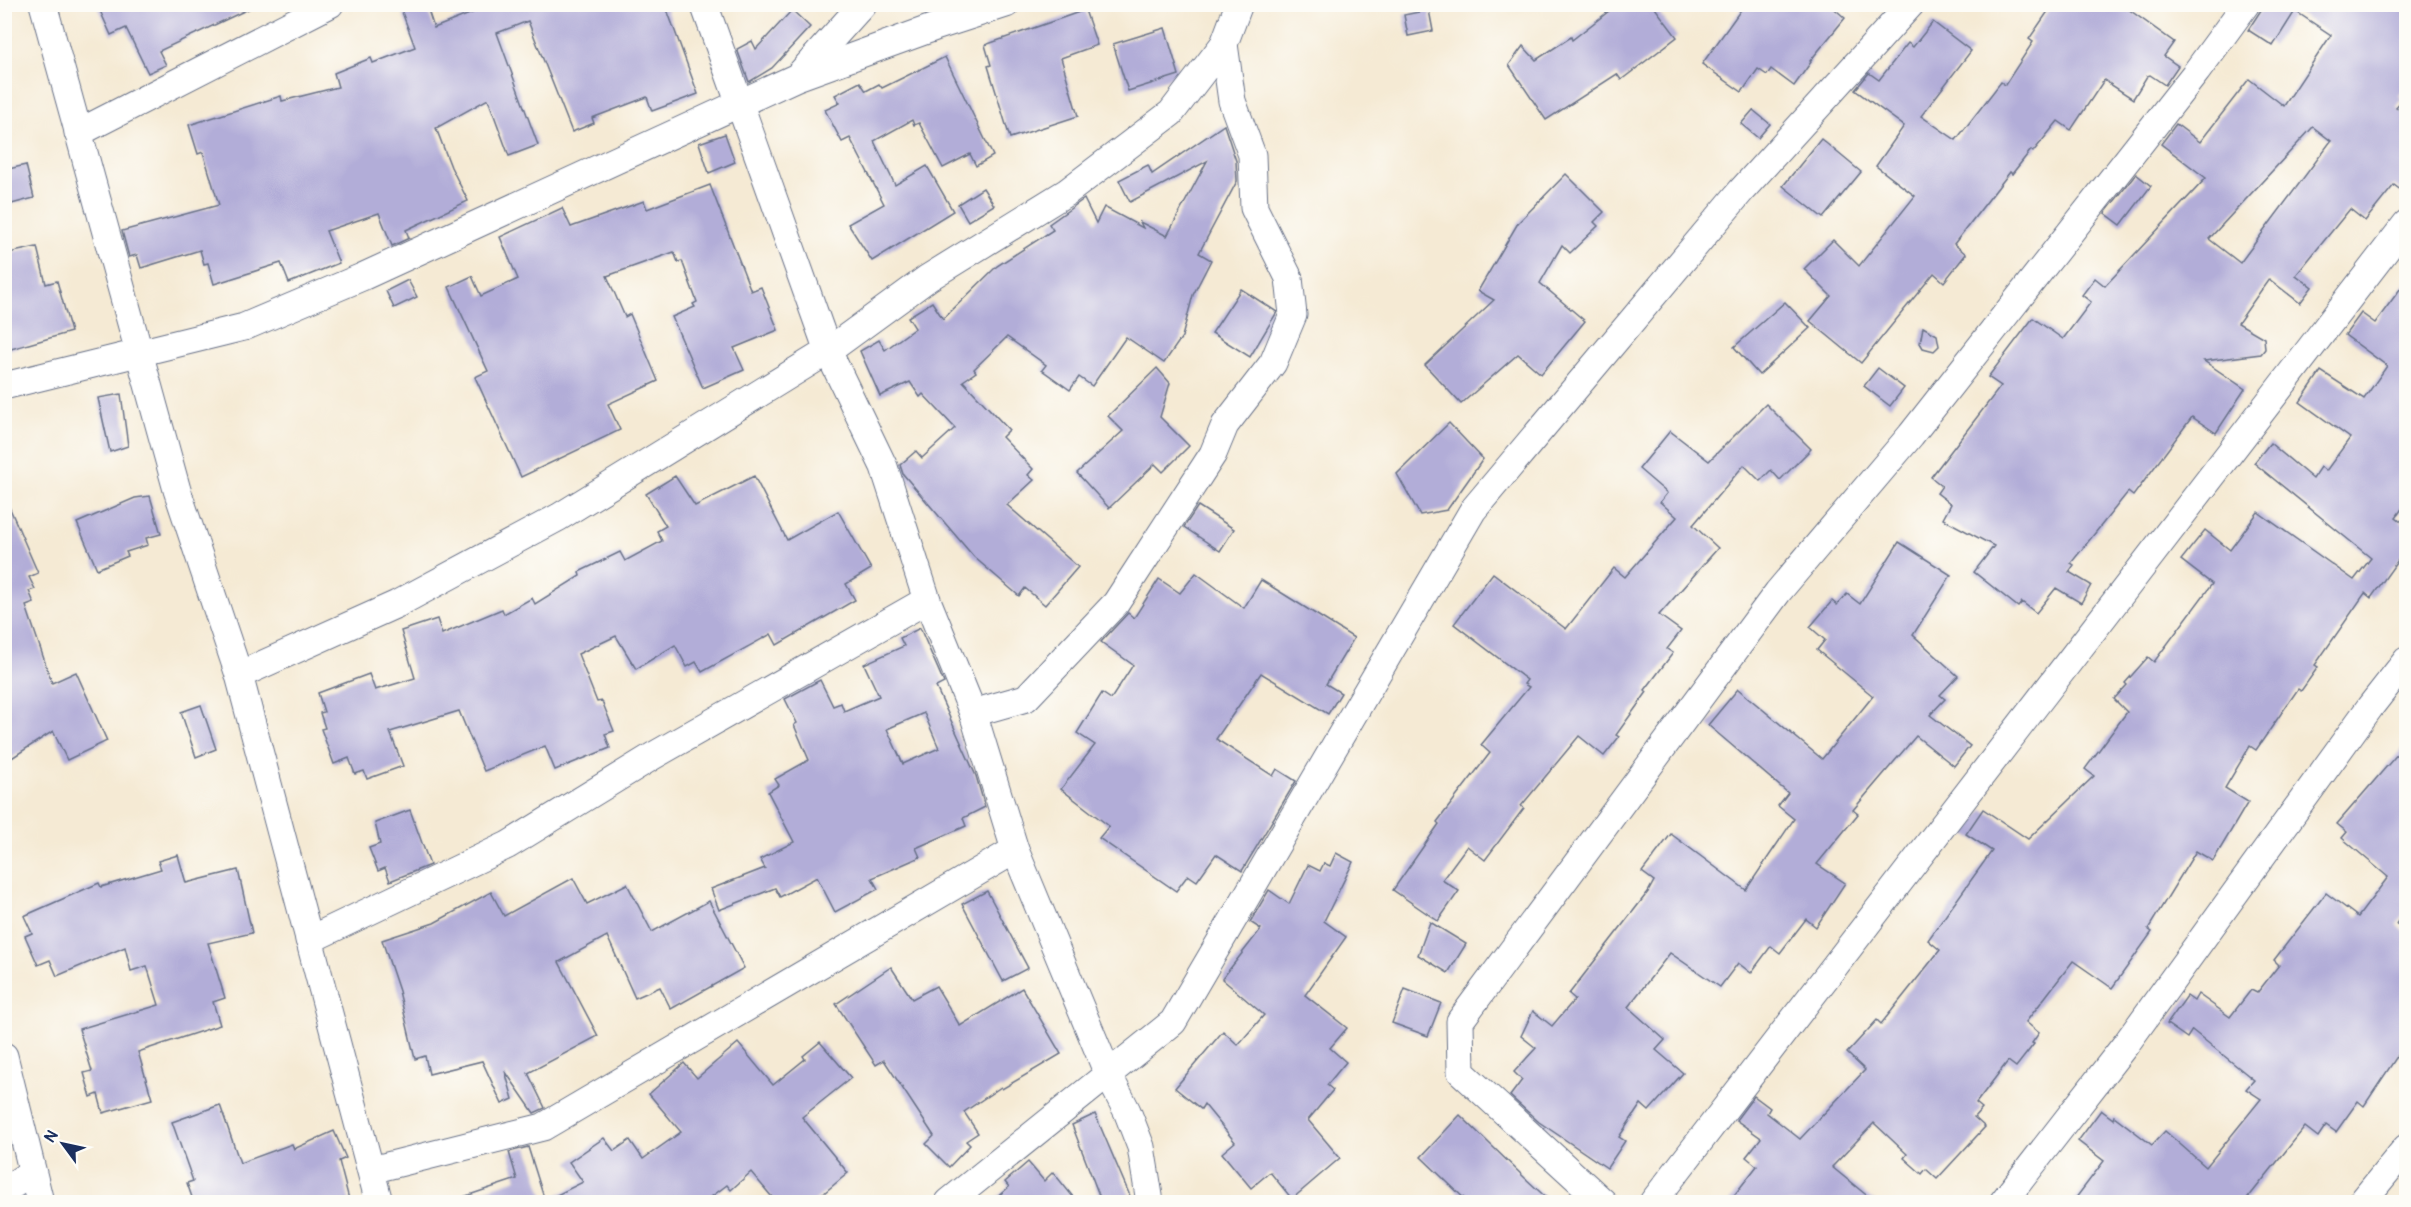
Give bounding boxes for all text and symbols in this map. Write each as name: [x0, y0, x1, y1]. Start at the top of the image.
north arrow: [33, 1114, 93, 1174]
text: N: [40, 1126, 63, 1146]

